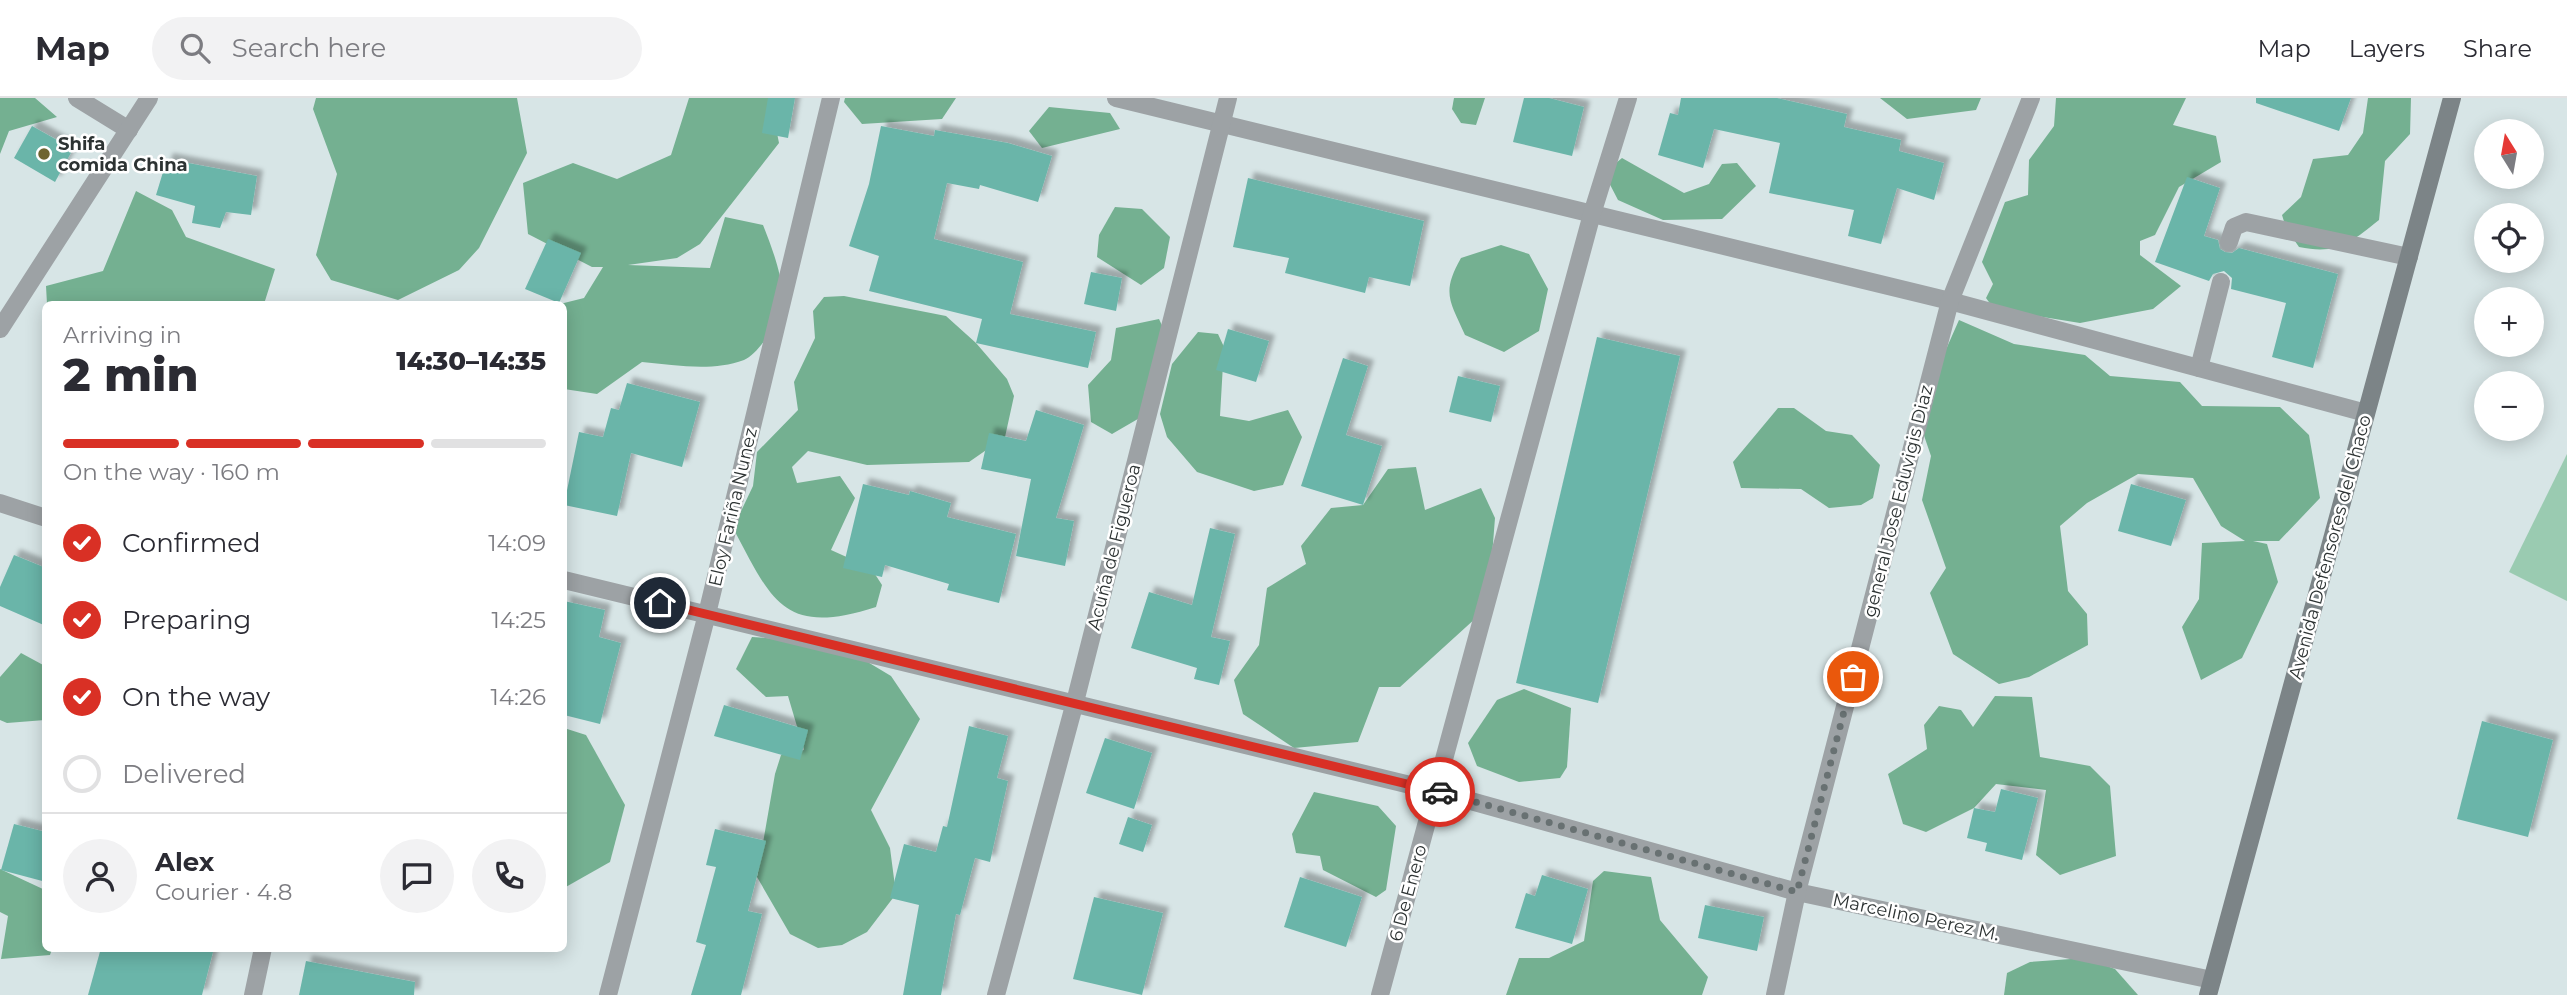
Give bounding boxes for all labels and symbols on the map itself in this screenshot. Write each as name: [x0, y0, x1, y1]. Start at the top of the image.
north arrow: [2474, 119, 2544, 189]
place label: Shifa comida China: [58, 133, 188, 176]
marker: Shifa comida China: [36, 146, 52, 162]
street label: general Jose Eduvigis Diaz: [1858, 383, 1938, 619]
street label: Avenida Defensores del Chaco: [2284, 412, 2376, 682]
street label: Eloy Fariña Nunez: [704, 425, 762, 589]
street label: Acuña de Figueroa: [1083, 462, 1145, 632]
pin: [630, 573, 690, 633]
pin: [1823, 647, 1883, 707]
courier: [1405, 757, 1475, 827]
street label: 6 De Enero: [1384, 842, 1432, 944]
street label: Marcelino Perez M.: [1831, 889, 2001, 945]

